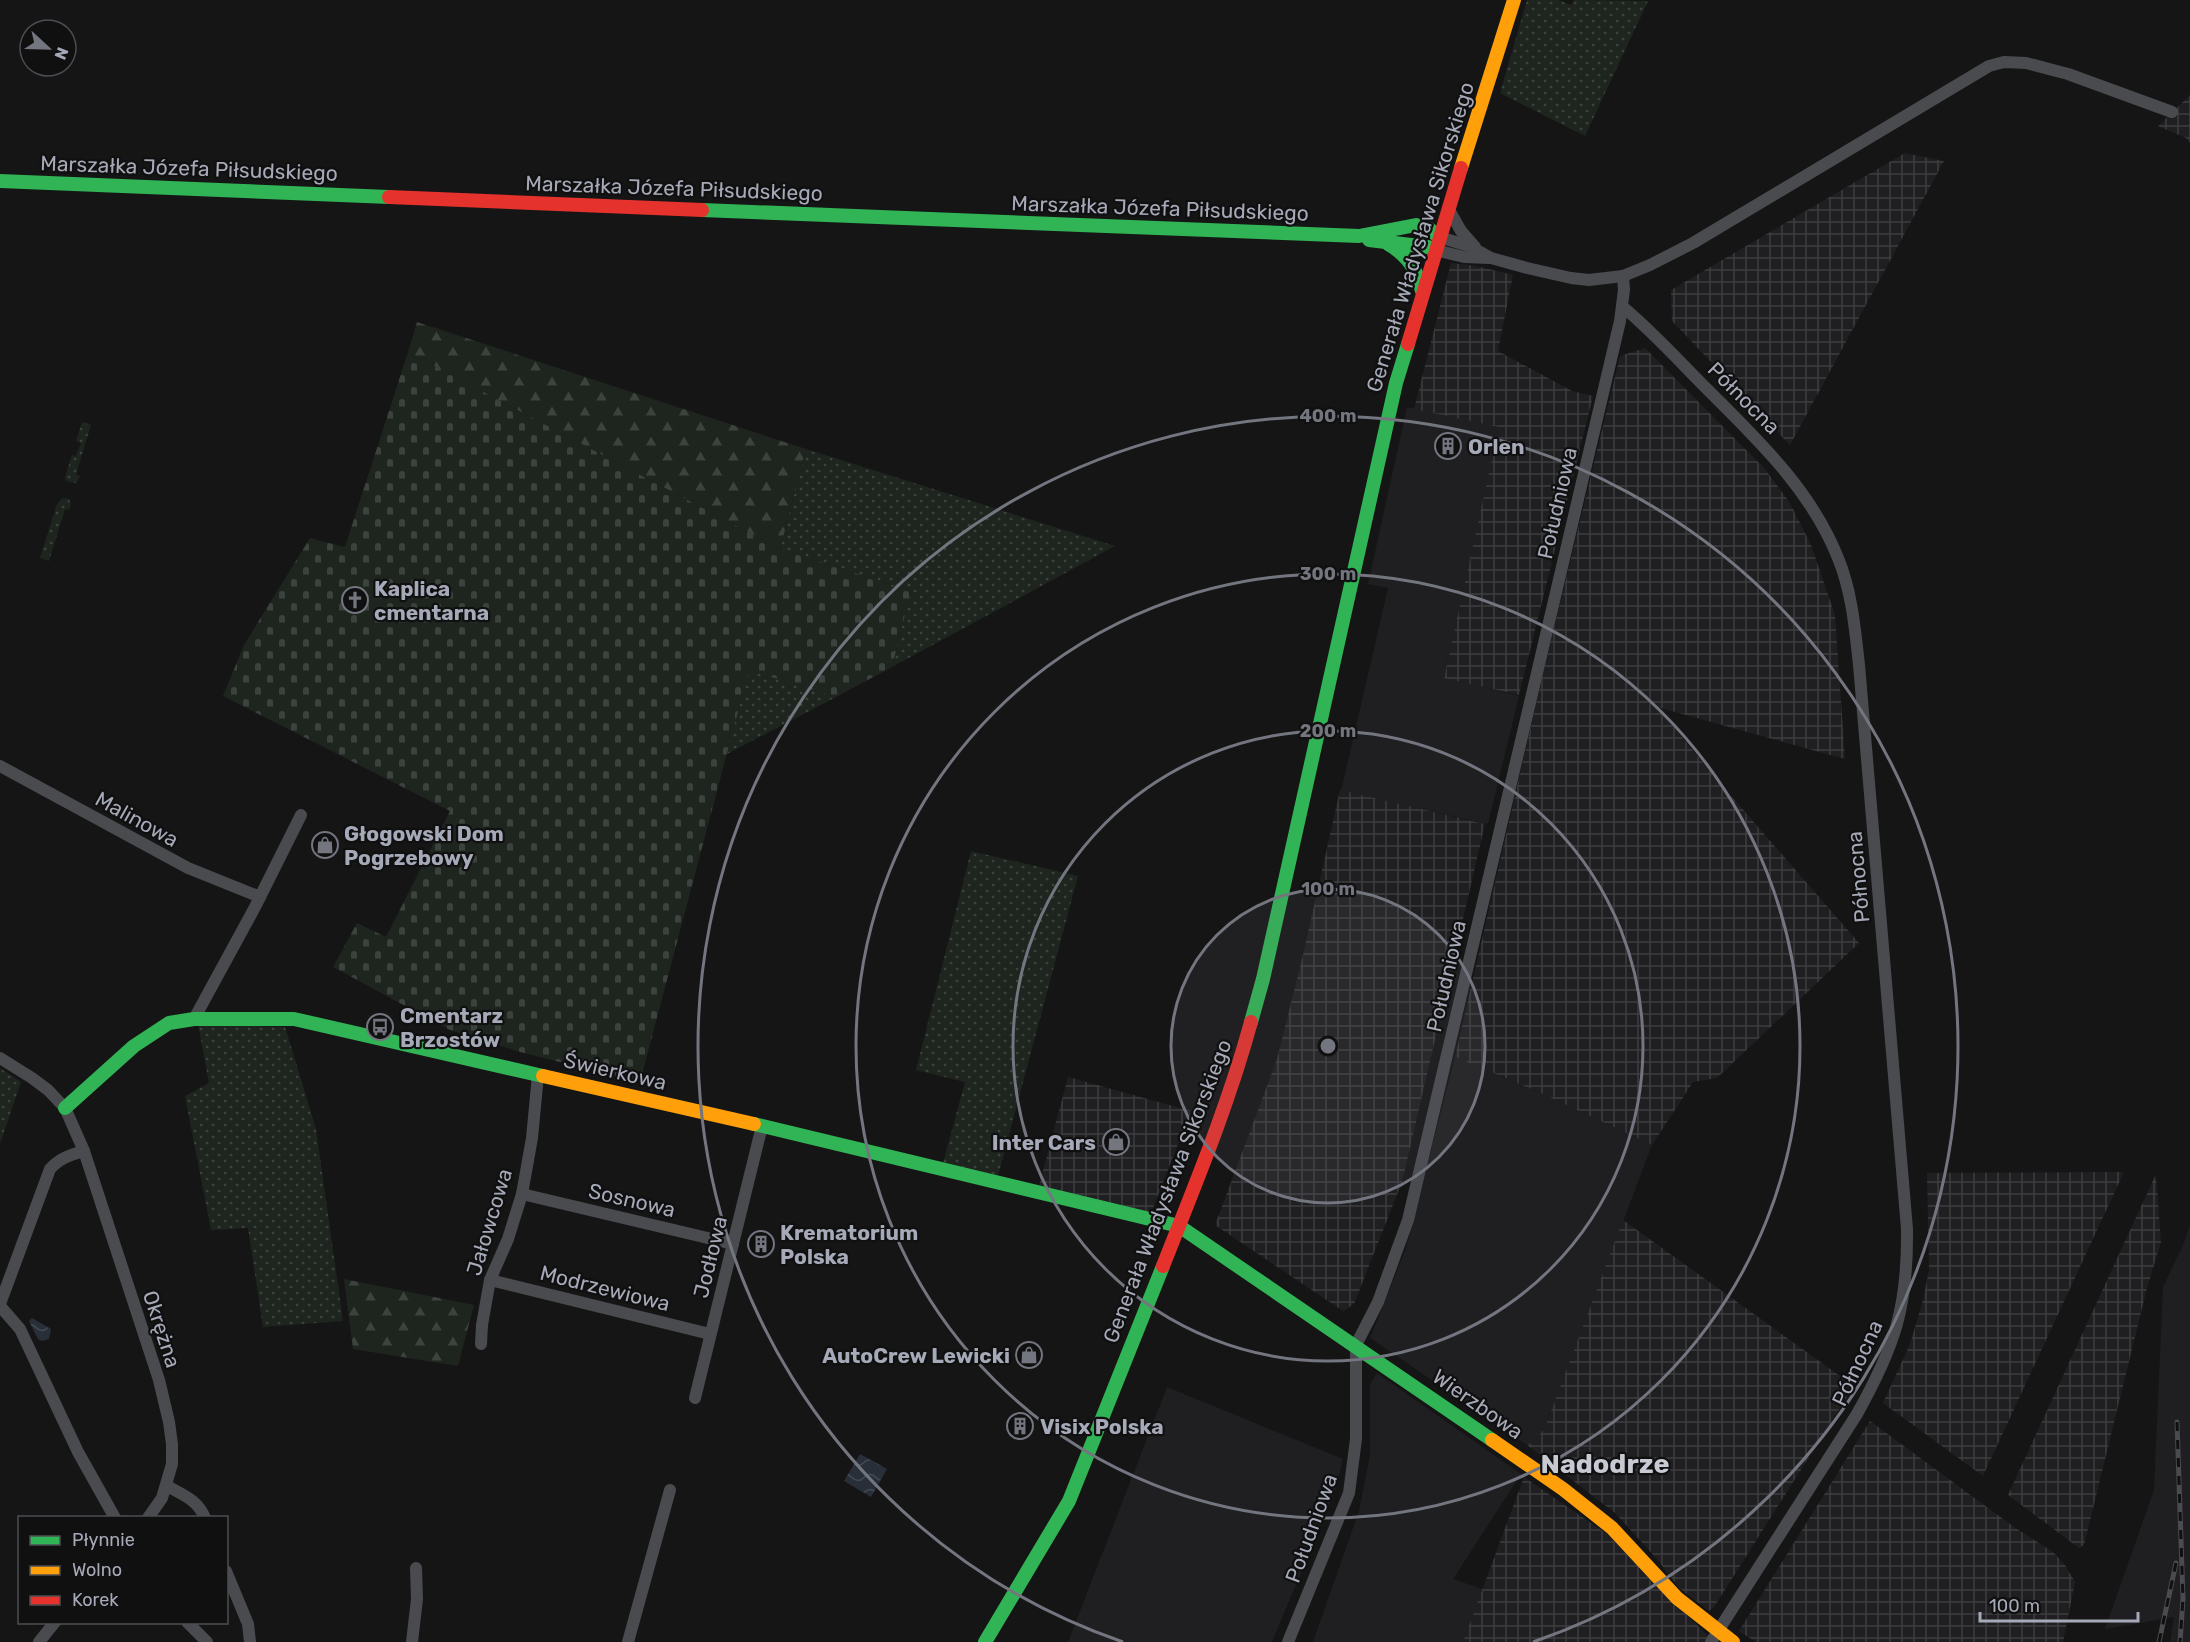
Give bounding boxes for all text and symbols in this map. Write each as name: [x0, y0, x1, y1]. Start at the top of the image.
north arrow: [18, 18, 78, 78]
text: N: [50, 45, 72, 62]
street label: Generała Władysława Sikorskiego: [1361, 79, 1479, 395]
street label: Marszałka Józefa Piłsudskiego: [40, 150, 338, 186]
street label: Marszałka Józefa Piłsudskiego: [525, 170, 823, 206]
street label: Marszałka Józefa Piłsudskiego: [1011, 190, 1309, 226]
street label: Północna: [1703, 357, 1785, 439]
text: 400 m: [1299, 405, 1357, 427]
building icon: Orlen: [1433, 431, 1463, 461]
place label: Orlen: [1468, 434, 1524, 459]
street label: Południowa: [1532, 445, 1582, 561]
text: 300 m: [1300, 563, 1356, 585]
place label: Kaplica cmentarna: [374, 576, 489, 625]
church icon: Kaplica cmentarna: [340, 585, 370, 615]
text: 200 m: [1300, 720, 1356, 742]
street label: Malinowa: [91, 786, 183, 852]
place label: Głogowski Dom Pogrzebowy: [344, 821, 504, 870]
shop icon: Głogowski Dom Pogrzebowy: [310, 830, 340, 860]
street label: Północna: [1842, 830, 1874, 924]
text: 100 m: [1301, 878, 1355, 900]
street label: Południowa: [1421, 918, 1471, 1034]
place label: Cmentarz Brzostów: [400, 1003, 503, 1052]
bus stop icon: Cmentarz Brzostów: [365, 1012, 395, 1042]
street label: Generała Władysława Sikorskiego: [1097, 1036, 1237, 1346]
centre of rings: [1318, 1036, 1338, 1056]
street label: Świerkowa: [561, 1047, 669, 1095]
shop icon: Inter Cars: [1101, 1127, 1131, 1157]
place label: Inter Cars: [992, 1130, 1096, 1155]
street label: Jałowcowa: [461, 1166, 517, 1278]
street label: Sosnowa: [586, 1178, 678, 1222]
street label: Jodłowa: [688, 1213, 732, 1301]
place label: Krematorium Polska: [780, 1220, 918, 1269]
building icon: Krematorium Polska: [746, 1229, 776, 1259]
street label: Modrzewiowa: [537, 1260, 673, 1316]
street label: Okrężna: [138, 1287, 186, 1371]
street label: Północna: [1826, 1316, 1888, 1410]
shop icon: AutoCrew Lewicki: [1014, 1340, 1044, 1370]
place label: AutoCrew Lewicki: [822, 1343, 1010, 1368]
street label: Wierzbowa: [1428, 1364, 1528, 1444]
building icon: Visix Polska: [1005, 1411, 1035, 1441]
place label: Visix Polska: [1040, 1414, 1164, 1439]
district label: Nadodrze: [1540, 1448, 1670, 1480]
street label: Południowa: [1280, 1470, 1342, 1586]
legend: [18, 1516, 228, 1624]
text: Płynnie: [72, 1529, 135, 1551]
text: Wolno: [72, 1559, 122, 1581]
scale bar: [1980, 1585, 2138, 1623]
text: Korek: [72, 1589, 119, 1611]
text: 100 m: [1989, 1595, 2040, 1617]

